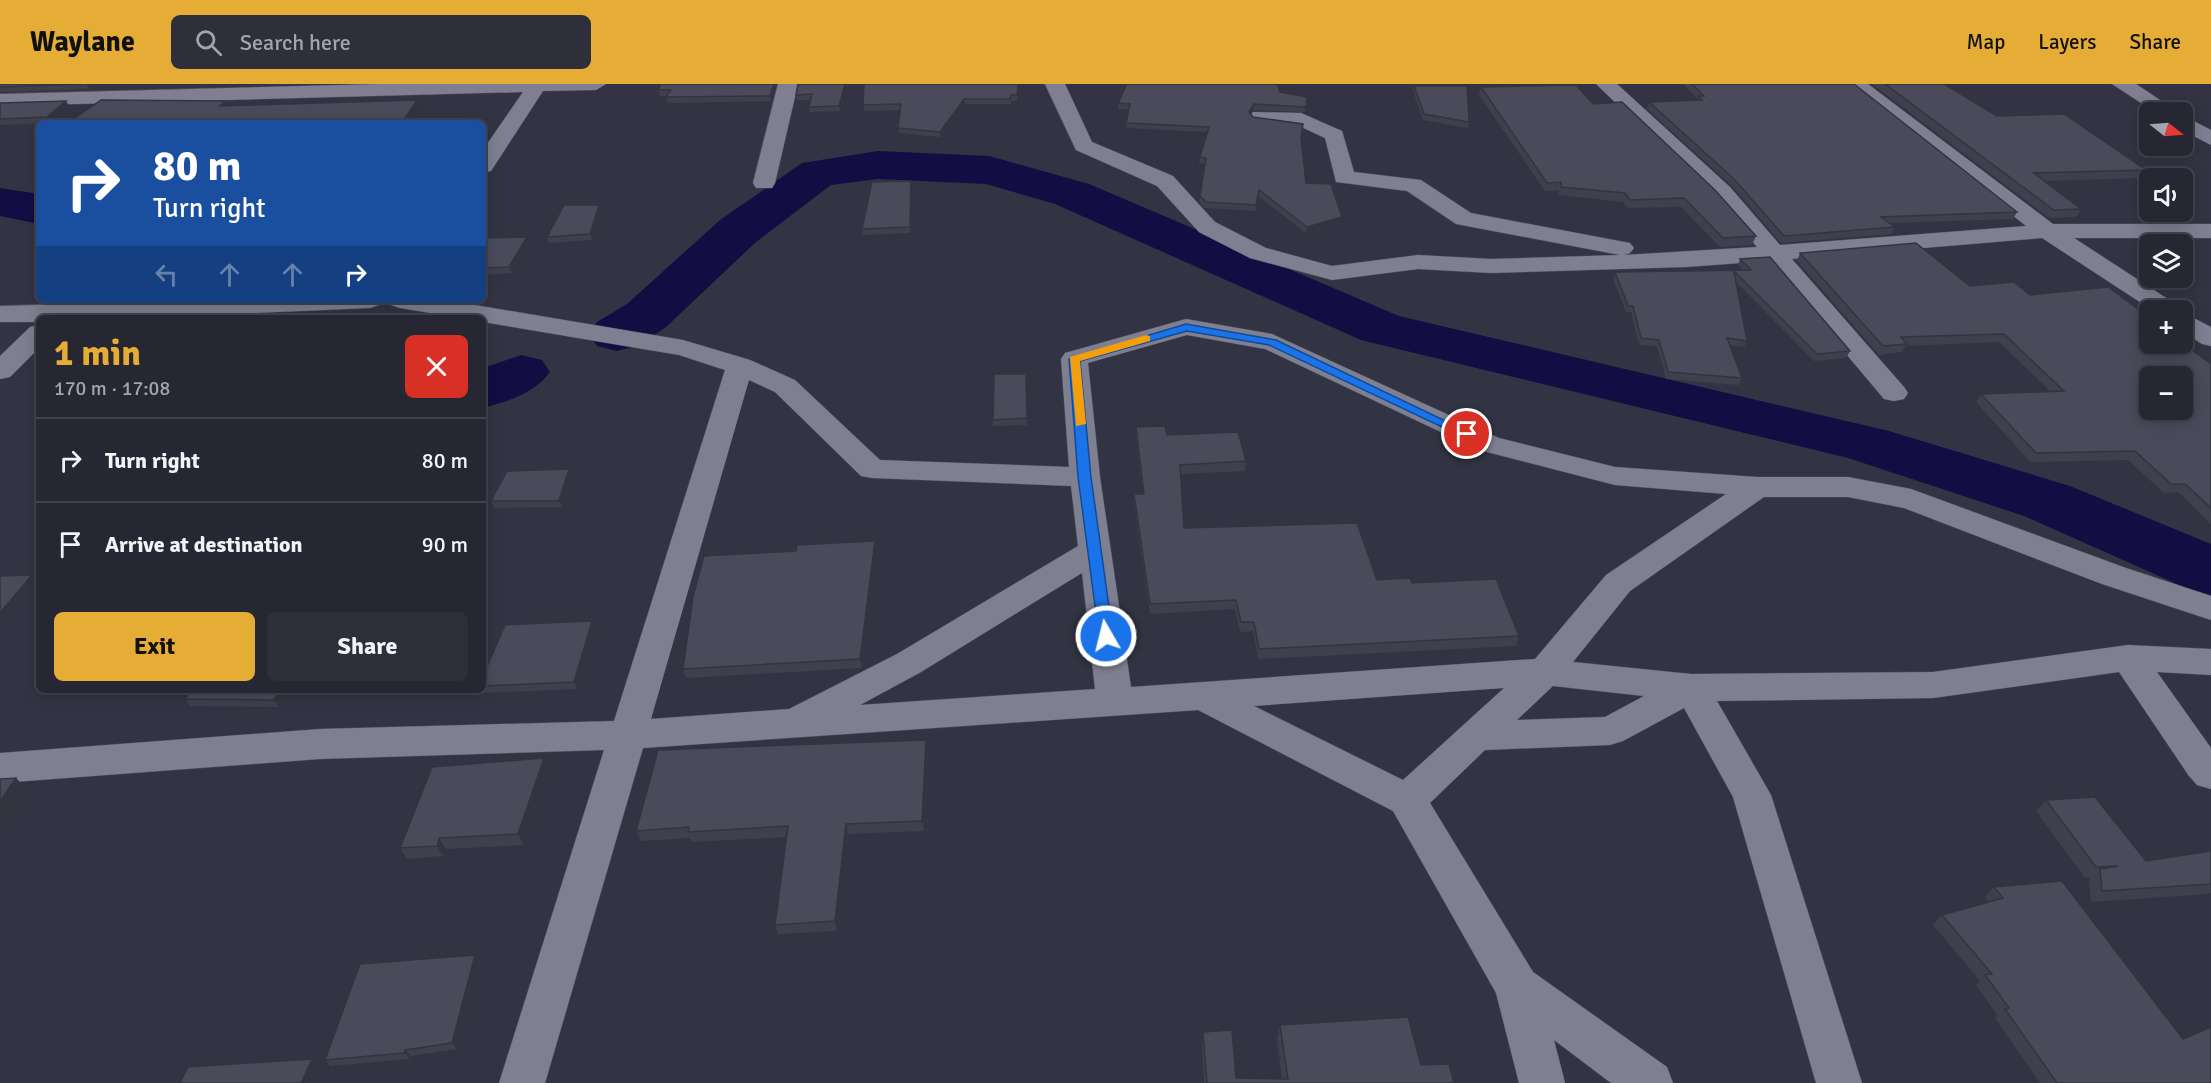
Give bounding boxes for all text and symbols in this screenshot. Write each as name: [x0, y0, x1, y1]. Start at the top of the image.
search box: [171, 15, 591, 69]
text: Waylane: [30, 25, 135, 59]
icon: search: [192, 26, 225, 59]
text: Search here: [240, 29, 351, 56]
text: Map: [1967, 29, 2005, 55]
text: Layers: [2038, 29, 2096, 55]
text: Share: [2129, 29, 2181, 55]
north arrow: [2139, 102, 2193, 156]
map controls: [2139, 102, 2193, 420]
text: 80 m: [153, 141, 242, 192]
icon: right: [54, 144, 132, 222]
button: sound: [2139, 168, 2193, 222]
text: Turn right: [153, 192, 266, 225]
button: layers: [2139, 234, 2193, 288]
icon: left: [150, 258, 183, 291]
icon: ahead: [213, 258, 246, 291]
icon: ahead: [276, 258, 309, 291]
icon: right: [339, 258, 372, 291]
button: +: [2139, 300, 2193, 354]
text: 1 min: [54, 331, 141, 376]
button: close: [405, 335, 468, 398]
button: −: [2139, 366, 2193, 420]
text: 170 m · 17:08: [54, 376, 170, 401]
pin: [1441, 408, 1492, 459]
icon: arrive: [1450, 417, 1483, 450]
icon: right: [54, 444, 87, 477]
text: Turn right: [105, 447, 200, 474]
text: 80 m: [422, 447, 468, 474]
icon: arrive: [54, 528, 87, 561]
text: Arrive at destination: [105, 531, 302, 558]
text: 90 m: [422, 531, 468, 558]
position arrow: [1074, 604, 1138, 668]
button: Exit: [54, 612, 255, 681]
button: Share: [267, 612, 468, 681]

